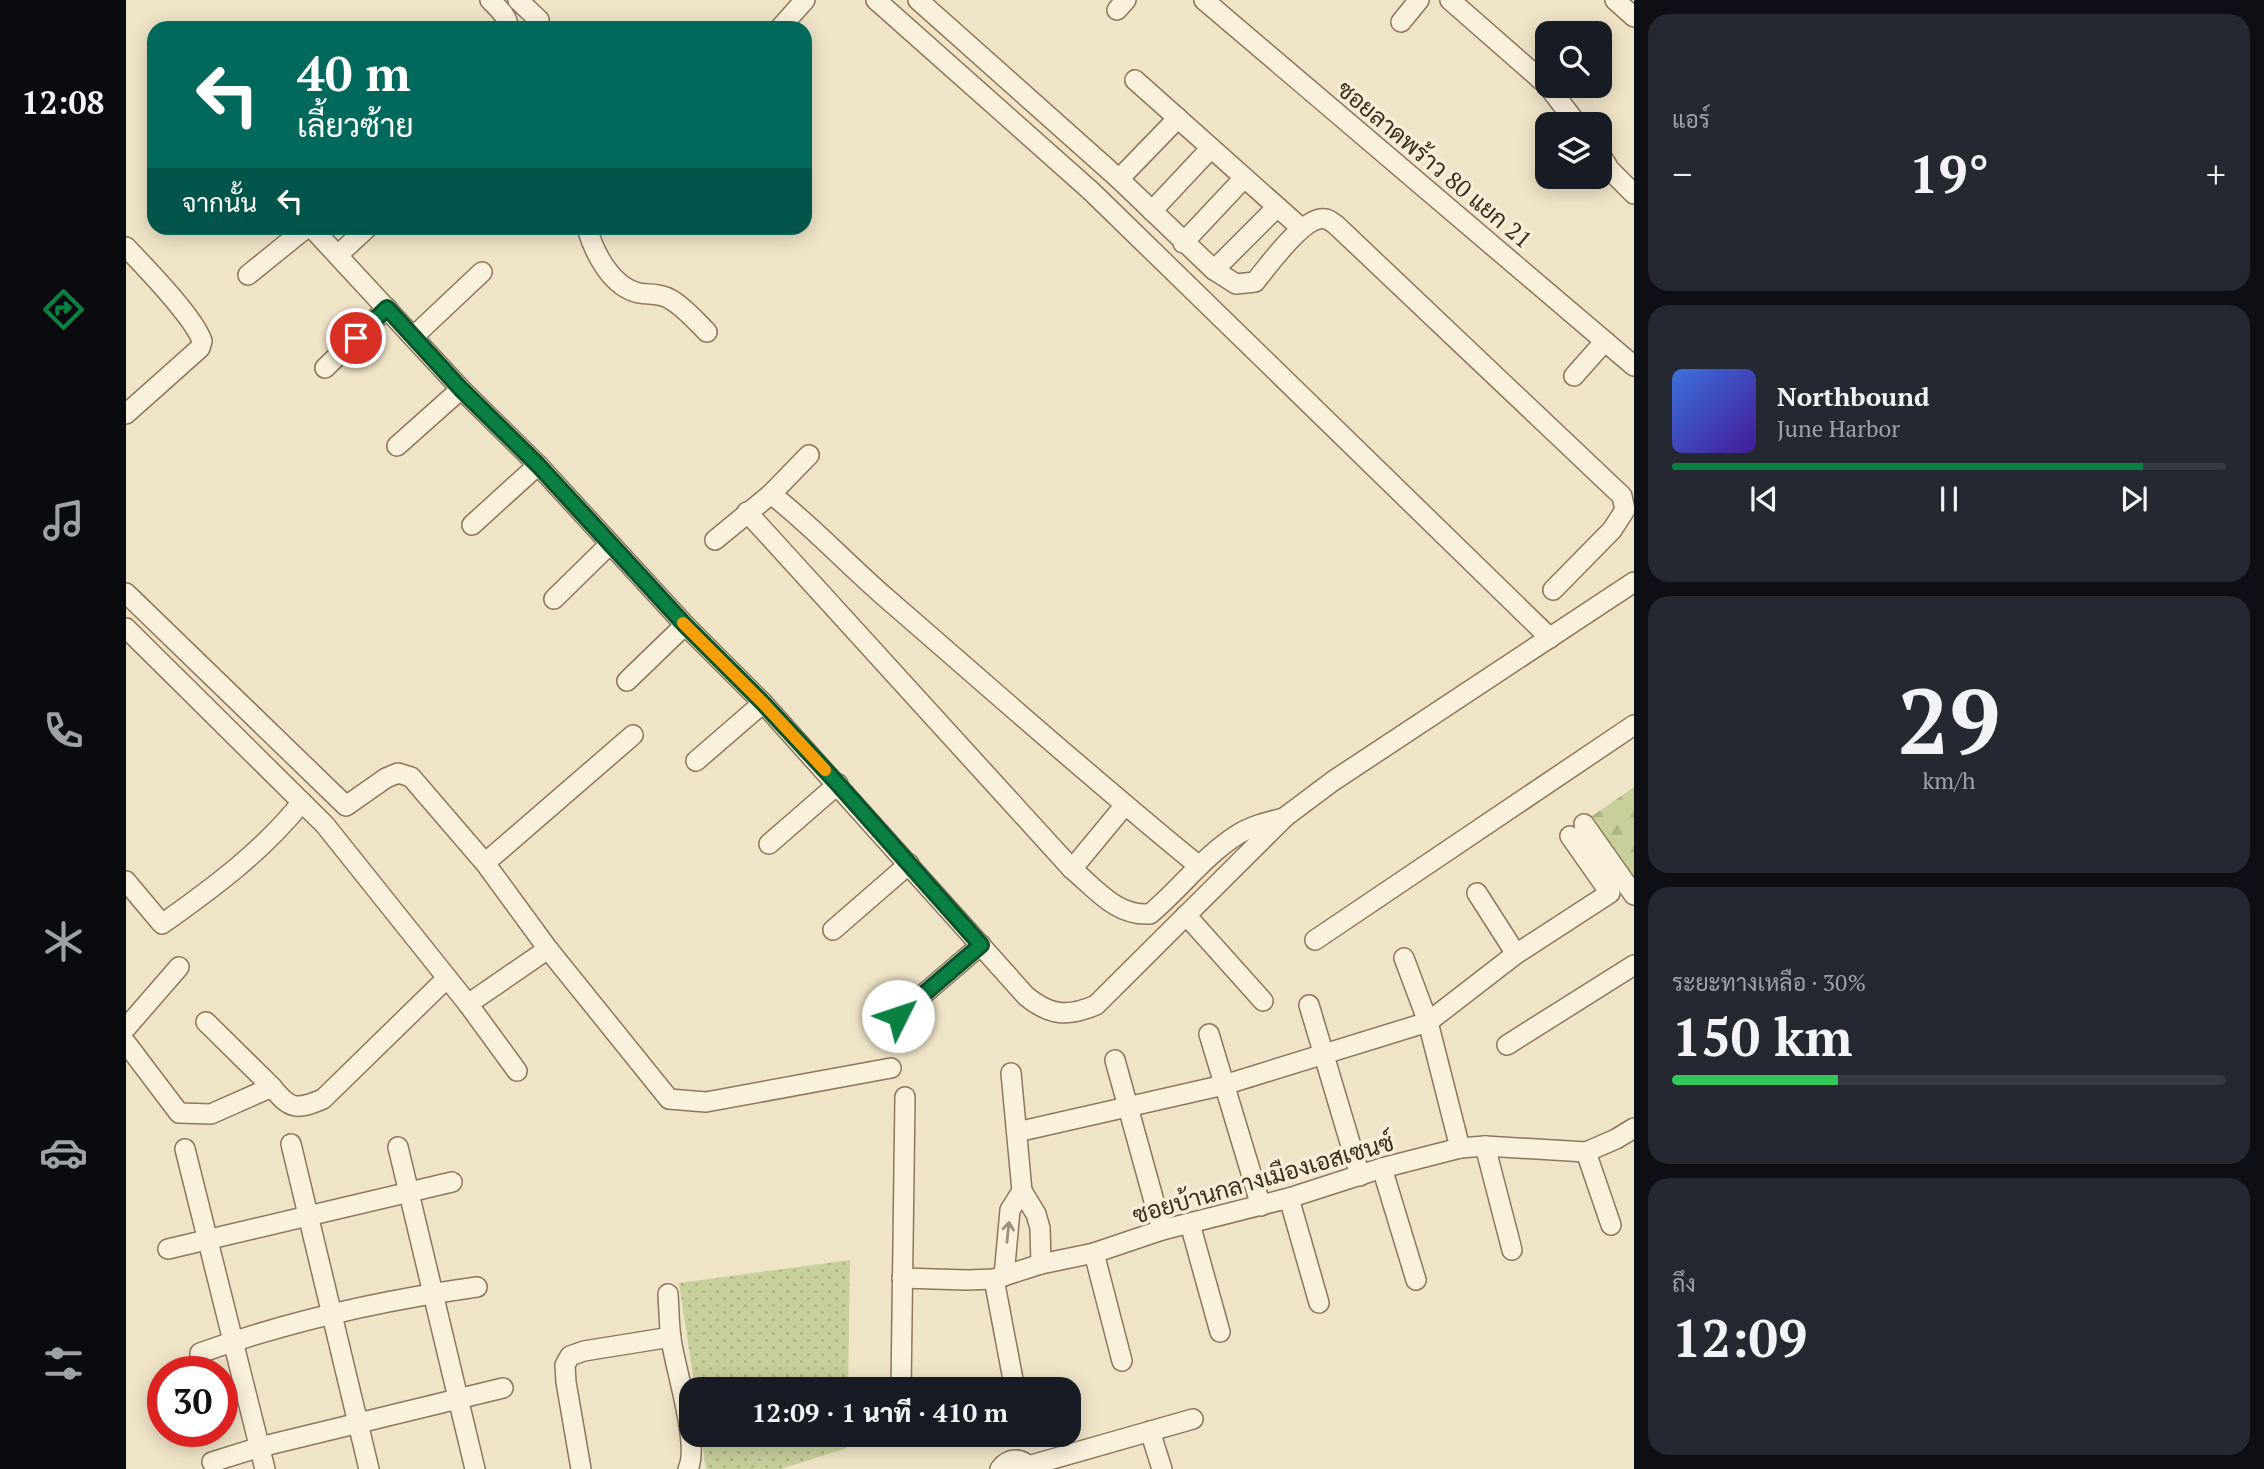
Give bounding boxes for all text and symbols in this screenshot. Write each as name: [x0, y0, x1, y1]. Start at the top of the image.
map controls: [1535, 21, 1612, 189]
button: search: [1535, 21, 1612, 98]
text: 40 m: [297, 40, 411, 105]
icon: left: [182, 49, 273, 140]
street label: ซอยลาดพร้าว 80 แยก 21: [1331, 73, 1539, 255]
text: 12:08: [21, 81, 105, 123]
text: เลี้ยวซ้าย: [297, 104, 414, 146]
text: แอร์: [1672, 104, 1710, 135]
button: layers: [1535, 112, 1612, 189]
text: 19°: [1909, 139, 1989, 208]
text: −: [1672, 149, 1692, 199]
text: +: [2206, 149, 2226, 199]
icon: left: [271, 182, 309, 220]
text: จากนั้น: [182, 185, 257, 219]
icon: directions: [39, 285, 88, 334]
pin: [326, 308, 386, 368]
icon: arrive: [337, 319, 375, 357]
text: Northbound: [1777, 379, 1930, 413]
text: June Harbor: [1777, 413, 1900, 444]
icon: previous: [1745, 480, 1783, 518]
icon: pause: [1930, 480, 1968, 518]
icon: next: [2115, 480, 2153, 518]
icon: music: [39, 496, 88, 545]
text: 29: [1898, 659, 2000, 780]
icon: phone: [39, 706, 88, 755]
text: km/h: [1922, 765, 1976, 796]
icon: climate: [39, 917, 88, 966]
text: ระยะทางเหลือ · 30%: [1672, 967, 1866, 998]
position arrow: [861, 979, 935, 1053]
text: 150 km: [1672, 1002, 1853, 1071]
street label: ซอยบ้านกลางเมืองเอสเซนซ์: [1129, 1125, 1397, 1231]
icon: car: [39, 1128, 88, 1177]
one-way arrow: [1001, 1221, 1014, 1244]
text: ถึง: [1672, 1268, 1696, 1299]
text: 12:09: [1672, 1303, 1807, 1372]
icon: filters: [39, 1339, 88, 1388]
speed limit sign: 30: [147, 1356, 238, 1447]
text: 12:09 · 1 นาที · 410 m: [752, 1395, 1008, 1429]

